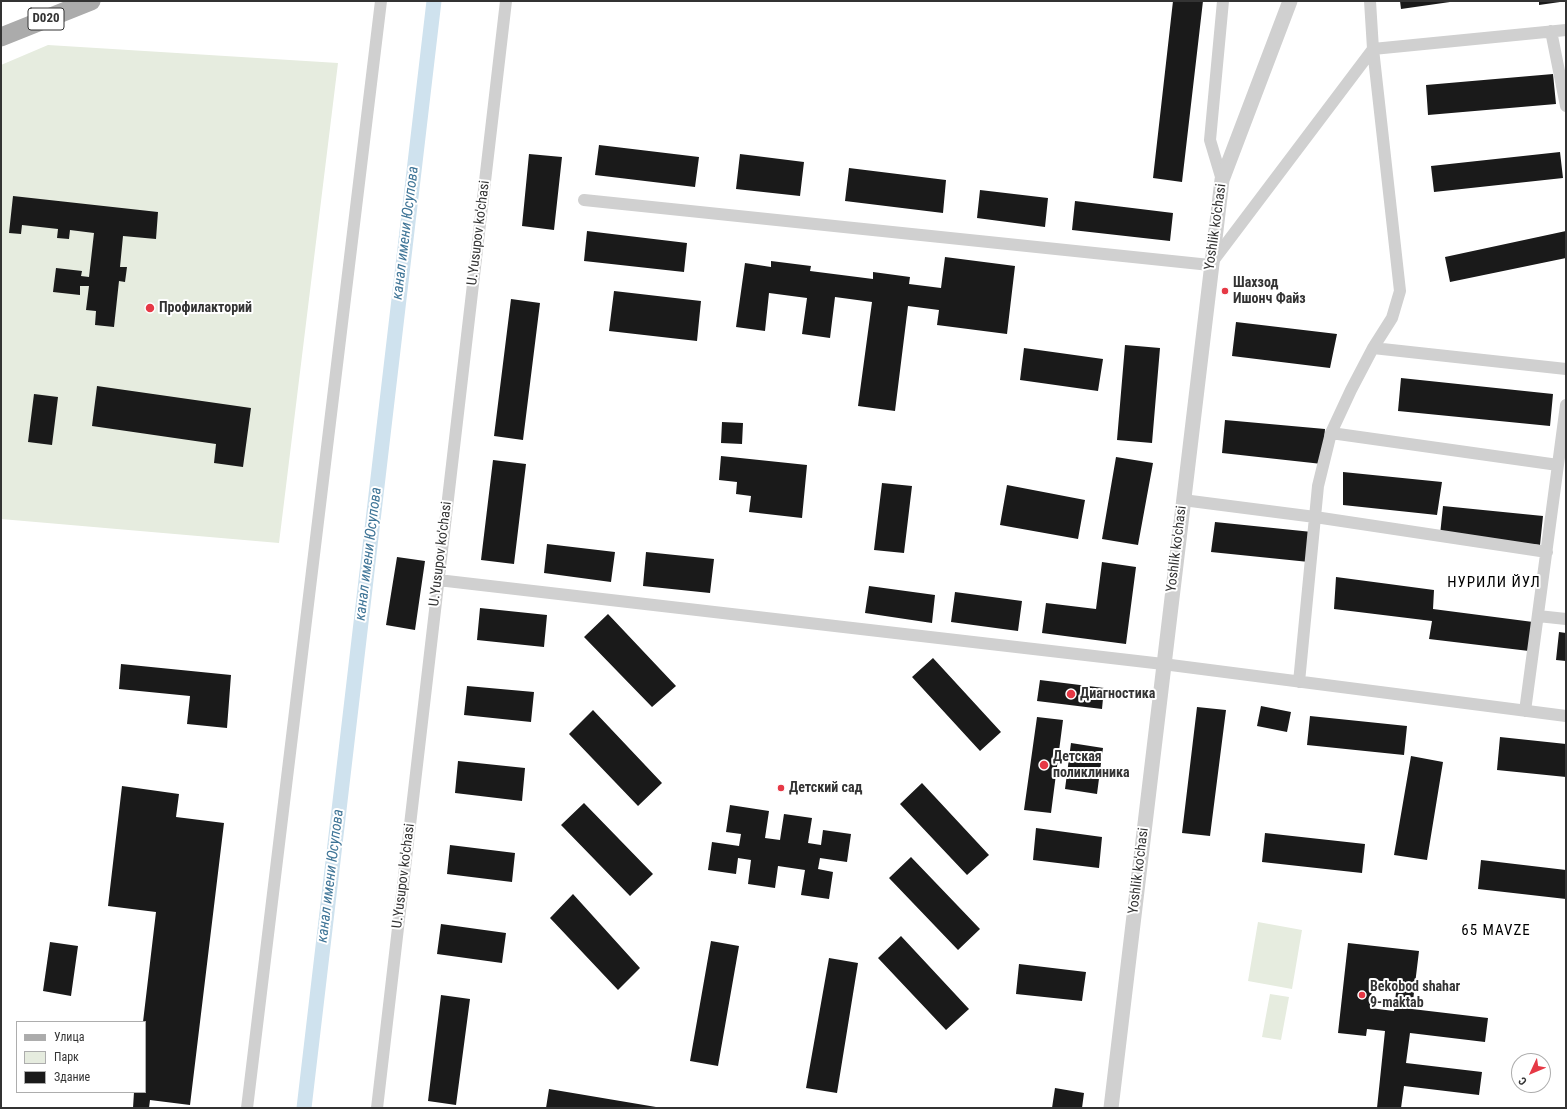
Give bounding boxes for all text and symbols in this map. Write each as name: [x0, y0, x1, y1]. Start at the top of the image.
road number: D020: [28, 8, 64, 30]
water label: канал имени Юсупова: [389, 165, 423, 301]
street label: U.Yusupov ko'chasi: [464, 180, 494, 286]
street label: Yoshlik ko'chasi: [1202, 183, 1230, 271]
place label: Шахзод Ишонч Файз: [1233, 275, 1306, 308]
marker: Шахзод Ишонч Файз: [1220, 286, 1230, 296]
place label: Профилакторий: [159, 300, 252, 316]
marker: Профилакторий: [144, 302, 156, 314]
water label: канал имени Юсупова: [352, 486, 386, 622]
street label: U.Yusupov ko'chasi: [426, 501, 456, 607]
street label: Yoshlik ko'chasi: [1163, 505, 1191, 593]
district label: НУРИЛИ ЙУЛ: [1447, 574, 1541, 592]
place label: Диагностика: [1080, 686, 1155, 702]
marker: Диагностика: [1065, 688, 1077, 700]
place label: Детская поликлиника: [1053, 749, 1130, 782]
marker: Детская поликлиника: [1038, 759, 1050, 771]
place label: Детский сад: [789, 780, 862, 796]
marker: Детский сад: [776, 783, 786, 793]
water label: канал имени Юсупова: [314, 808, 348, 944]
street label: U.Yusupov ko'chasi: [389, 823, 419, 929]
street label: Yoshlik ko'chasi: [1125, 827, 1153, 915]
district label: 65 MAVZE: [1461, 922, 1531, 940]
place label: Bekobod shahar 9-maktab: [1370, 979, 1460, 1012]
marker: Bekobod shahar 9-maktab: [1357, 990, 1367, 1000]
legend: [16, 1021, 146, 1093]
text: Улица: [54, 1030, 84, 1044]
text: Парк: [54, 1050, 79, 1064]
north arrow: [1511, 1053, 1551, 1093]
text: Здание: [54, 1070, 90, 1084]
text: С: [1516, 1074, 1530, 1088]

